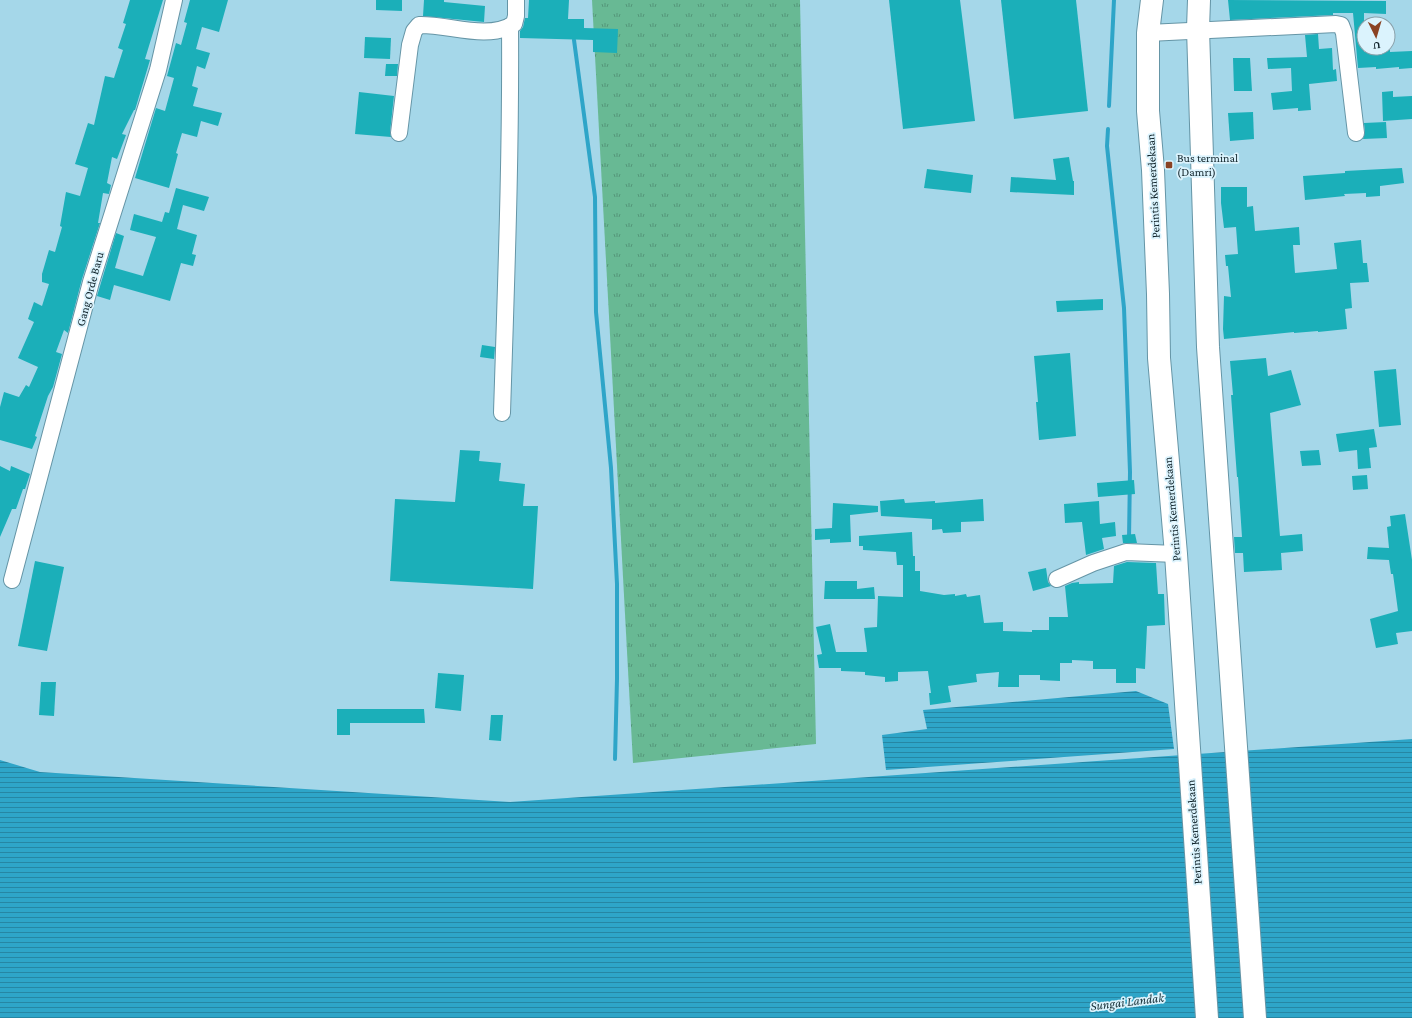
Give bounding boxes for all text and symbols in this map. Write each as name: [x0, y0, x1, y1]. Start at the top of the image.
north arrow: [1356, 16, 1396, 56]
text: U: [1372, 40, 1381, 52]
street label: Perintis Kemerdekaan: [1143, 133, 1163, 239]
place label: Bus terminal (Damri): [1177, 151, 1238, 179]
marker: Bus terminal (Damri): [1164, 160, 1174, 170]
street label: Gang Orde Baru: [73, 250, 107, 328]
street label: Perintis Kemerdekaan: [1160, 456, 1184, 562]
street label: Perintis Kemerdekaan: [1183, 779, 1205, 885]
water label: Sungai Landak: [1089, 989, 1166, 1013]

